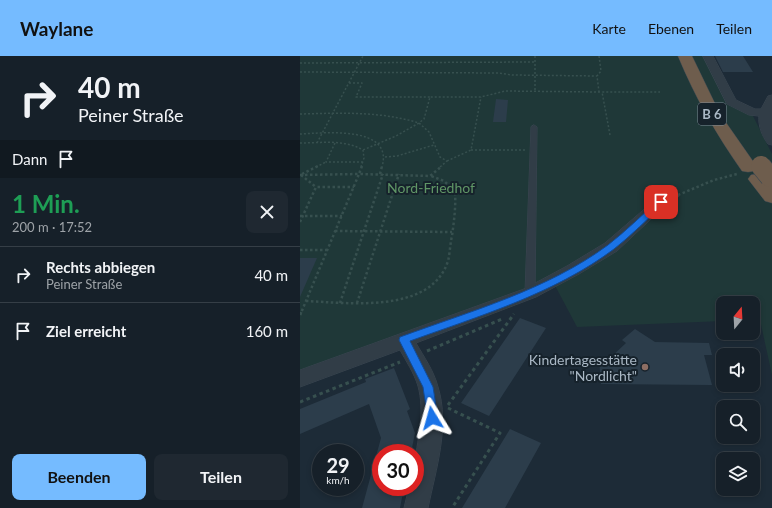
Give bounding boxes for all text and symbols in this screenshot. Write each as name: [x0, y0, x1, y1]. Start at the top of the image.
text: Waylane: [20, 17, 93, 40]
text: Karte: [592, 20, 626, 37]
text: Ebenen: [648, 20, 694, 37]
text: Teilen: [716, 20, 752, 37]
text: 40 m: [78, 70, 141, 104]
icon: right: [12, 72, 64, 124]
road number: B 6: [698, 103, 726, 125]
text: Peiner Straße: [78, 104, 184, 126]
icon: arrive: [55, 148, 77, 170]
text: Dann: [12, 150, 47, 168]
park label: Nord-Friedhof: [387, 179, 475, 196]
pin: [644, 185, 678, 219]
text: 1 Min.: [12, 189, 80, 218]
button: close: [246, 191, 288, 233]
icon: arrive: [650, 191, 672, 213]
text: 200 m · 17:52: [12, 219, 92, 235]
text: Rechts abbiegen: [46, 258, 155, 276]
icon: right: [12, 264, 34, 286]
text: 40 m: [254, 266, 288, 284]
text: Peiner Straße: [46, 276, 122, 292]
north arrow: [716, 296, 760, 340]
map controls: [716, 296, 760, 496]
icon: arrive: [12, 320, 34, 342]
text: Ziel erreicht: [46, 322, 126, 340]
text: 160 m: [246, 322, 288, 340]
button: sound: [716, 348, 760, 392]
place label: Kindertagesstätte "Nordlicht": [529, 351, 637, 384]
marker: Kindertagesstätte "Nordlicht": [640, 362, 650, 372]
position arrow: [411, 397, 453, 439]
button: search: [716, 400, 760, 444]
speed limit sign: 30: [372, 444, 424, 496]
button: layers: [716, 452, 760, 496]
text: 29: [326, 453, 350, 477]
button: Beenden: [12, 454, 146, 500]
button: Teilen: [154, 454, 288, 500]
text: km/h: [326, 474, 350, 486]

